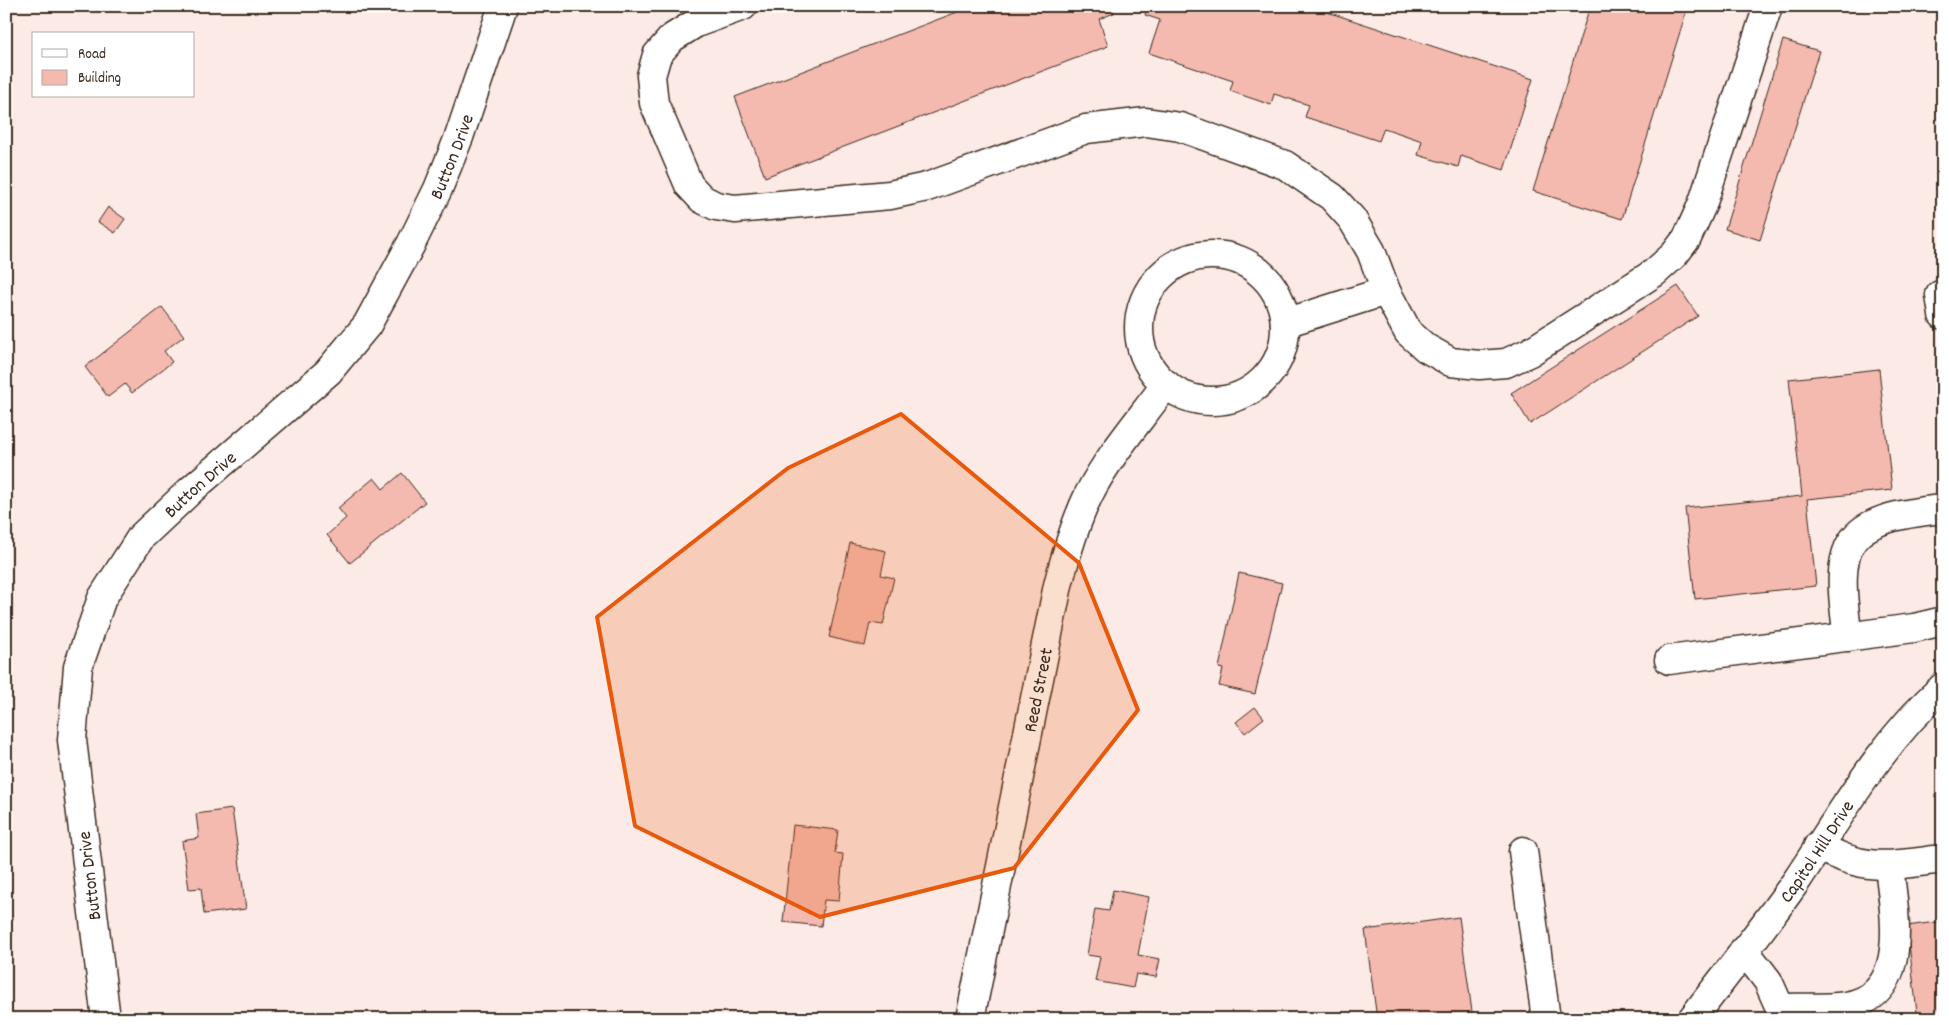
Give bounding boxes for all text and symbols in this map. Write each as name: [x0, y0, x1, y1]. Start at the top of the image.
legend: [32, 32, 195, 98]
text: Road: [78, 44, 106, 66]
text: Building: [78, 68, 121, 90]
street label: Button Drive: [425, 111, 483, 205]
street label: Button Drive: [159, 446, 244, 526]
street label: Reed Street: [1018, 646, 1062, 735]
street label: Capitol Hill Drive: [1775, 796, 1863, 910]
street label: Button Drive: [73, 830, 110, 922]

